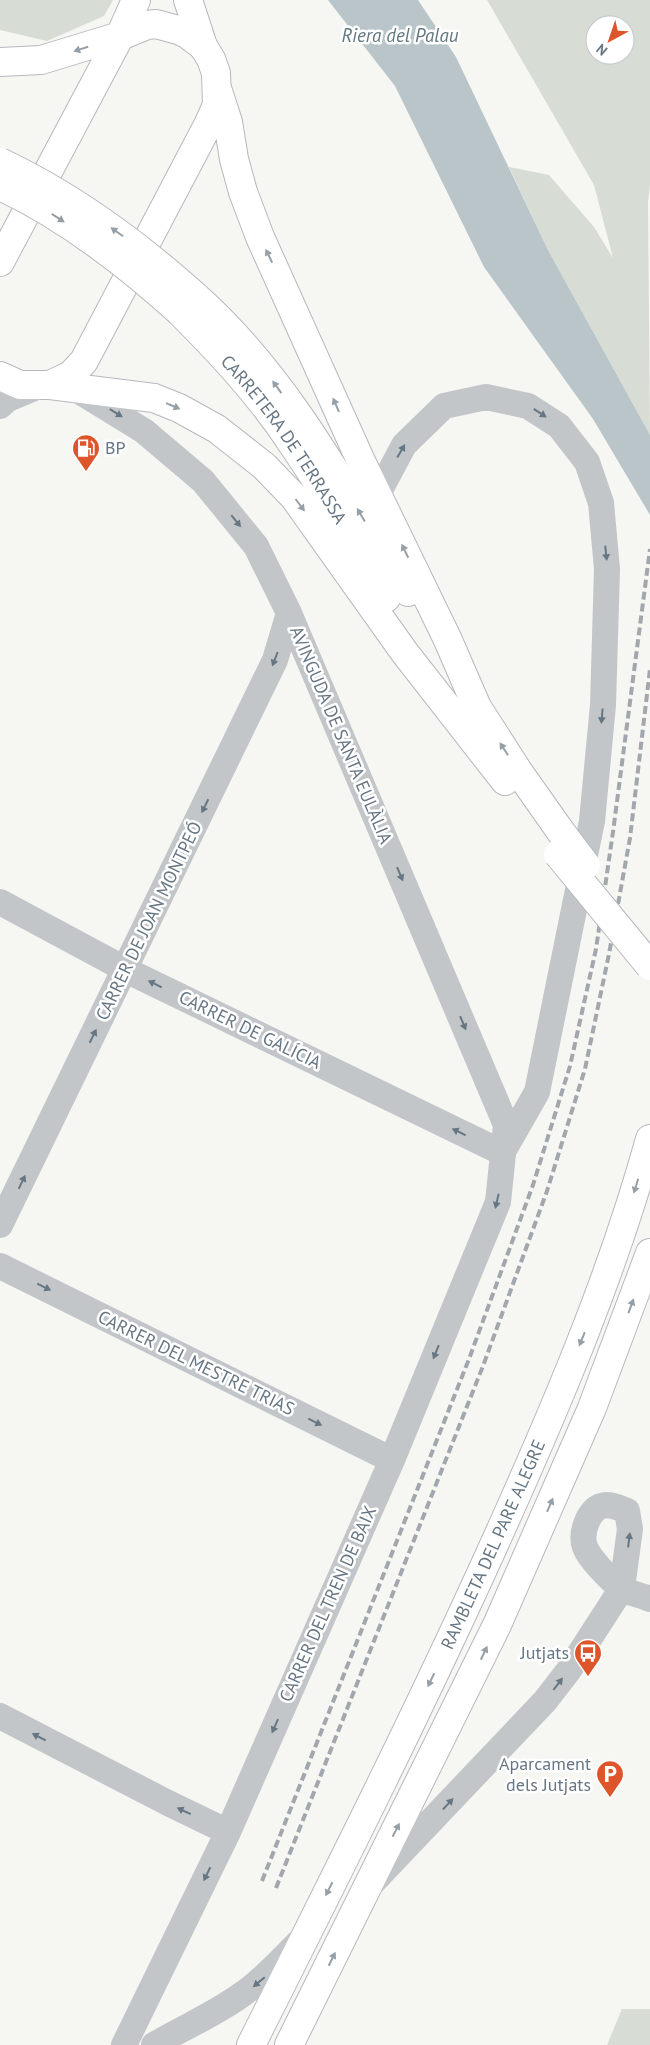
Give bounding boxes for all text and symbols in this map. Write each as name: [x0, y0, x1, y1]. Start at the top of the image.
north arrow: [585, 15, 635, 65]
water label: Riera del Palau: [342, 23, 459, 47]
text: N: [592, 40, 611, 60]
one-way arrow: [73, 45, 88, 53]
one-way arrow: [51, 213, 65, 223]
one-way arrow: [110, 227, 124, 237]
one-way arrow: [264, 249, 273, 264]
street label: CARRETERA DE TERRASSA: [216, 350, 352, 528]
one-way arrow: [272, 380, 282, 394]
one-way arrow: [331, 397, 340, 412]
one-way arrow: [166, 402, 181, 410]
one-way arrow: [533, 408, 546, 418]
one-way arrow: [109, 409, 122, 418]
fuel station icon: BP: [71, 433, 101, 472]
place label: BP: [105, 436, 126, 459]
one-way arrow: [397, 444, 405, 459]
one-way arrow: [295, 498, 305, 512]
one-way arrow: [357, 509, 366, 522]
one-way arrow: [230, 514, 241, 527]
one-way arrow: [401, 544, 409, 558]
one-way arrow: [602, 546, 610, 562]
street label: AVINGUDA DE SANTA EULÀLIA: [285, 623, 398, 848]
one-way arrow: [271, 652, 279, 667]
one-way arrow: [598, 708, 606, 724]
one-way arrow: [499, 742, 508, 755]
one-way arrow: [201, 799, 209, 813]
street label: CARRER DE JOAN MONTPEÓ: [90, 818, 207, 1024]
one-way arrow: [396, 867, 404, 881]
one-way arrow: [148, 980, 162, 988]
street label: CARRER DE GALÍCIA: [175, 985, 325, 1074]
one-way arrow: [460, 1016, 468, 1030]
one-way arrow: [89, 1029, 97, 1043]
one-way arrow: [452, 1128, 466, 1136]
one-way arrow: [18, 1175, 26, 1189]
one-way arrow: [631, 1179, 639, 1194]
one-way arrow: [493, 1194, 501, 1209]
one-way arrow: [37, 1283, 51, 1291]
one-way arrow: [627, 1298, 635, 1313]
street label: CARRER DEL MESTRE TRIAS: [94, 1305, 298, 1420]
one-way arrow: [578, 1332, 586, 1347]
one-way arrow: [432, 1345, 440, 1359]
one-way arrow: [308, 1418, 322, 1426]
street label: RAMBLETA DEL PARE ALEGRE: [435, 1436, 550, 1653]
one-way arrow: [547, 1498, 555, 1512]
street label: CARRER DEL TREN DE BAIX: [274, 1502, 381, 1705]
one-way arrow: [625, 1532, 633, 1548]
bus stop icon: Jutjats: [573, 1638, 603, 1677]
place label: Jutjats: [520, 1641, 569, 1664]
one-way arrow: [480, 1646, 488, 1660]
one-way arrow: [427, 1673, 435, 1687]
one-way arrow: [553, 1678, 564, 1691]
one-way arrow: [270, 1719, 278, 1733]
one-way arrow: [32, 1733, 47, 1741]
place label: Aparcament dels Jutjats: [499, 1752, 591, 1796]
parking icon: Aparcament dels Jutjats: [595, 1759, 625, 1798]
one-way arrow: [442, 1798, 454, 1810]
one-way arrow: [177, 1807, 191, 1815]
one-way arrow: [392, 1823, 400, 1837]
one-way arrow: [203, 1867, 211, 1881]
one-way arrow: [325, 1882, 333, 1896]
one-way arrow: [328, 1952, 336, 1966]
one-way arrow: [252, 1976, 265, 1987]

